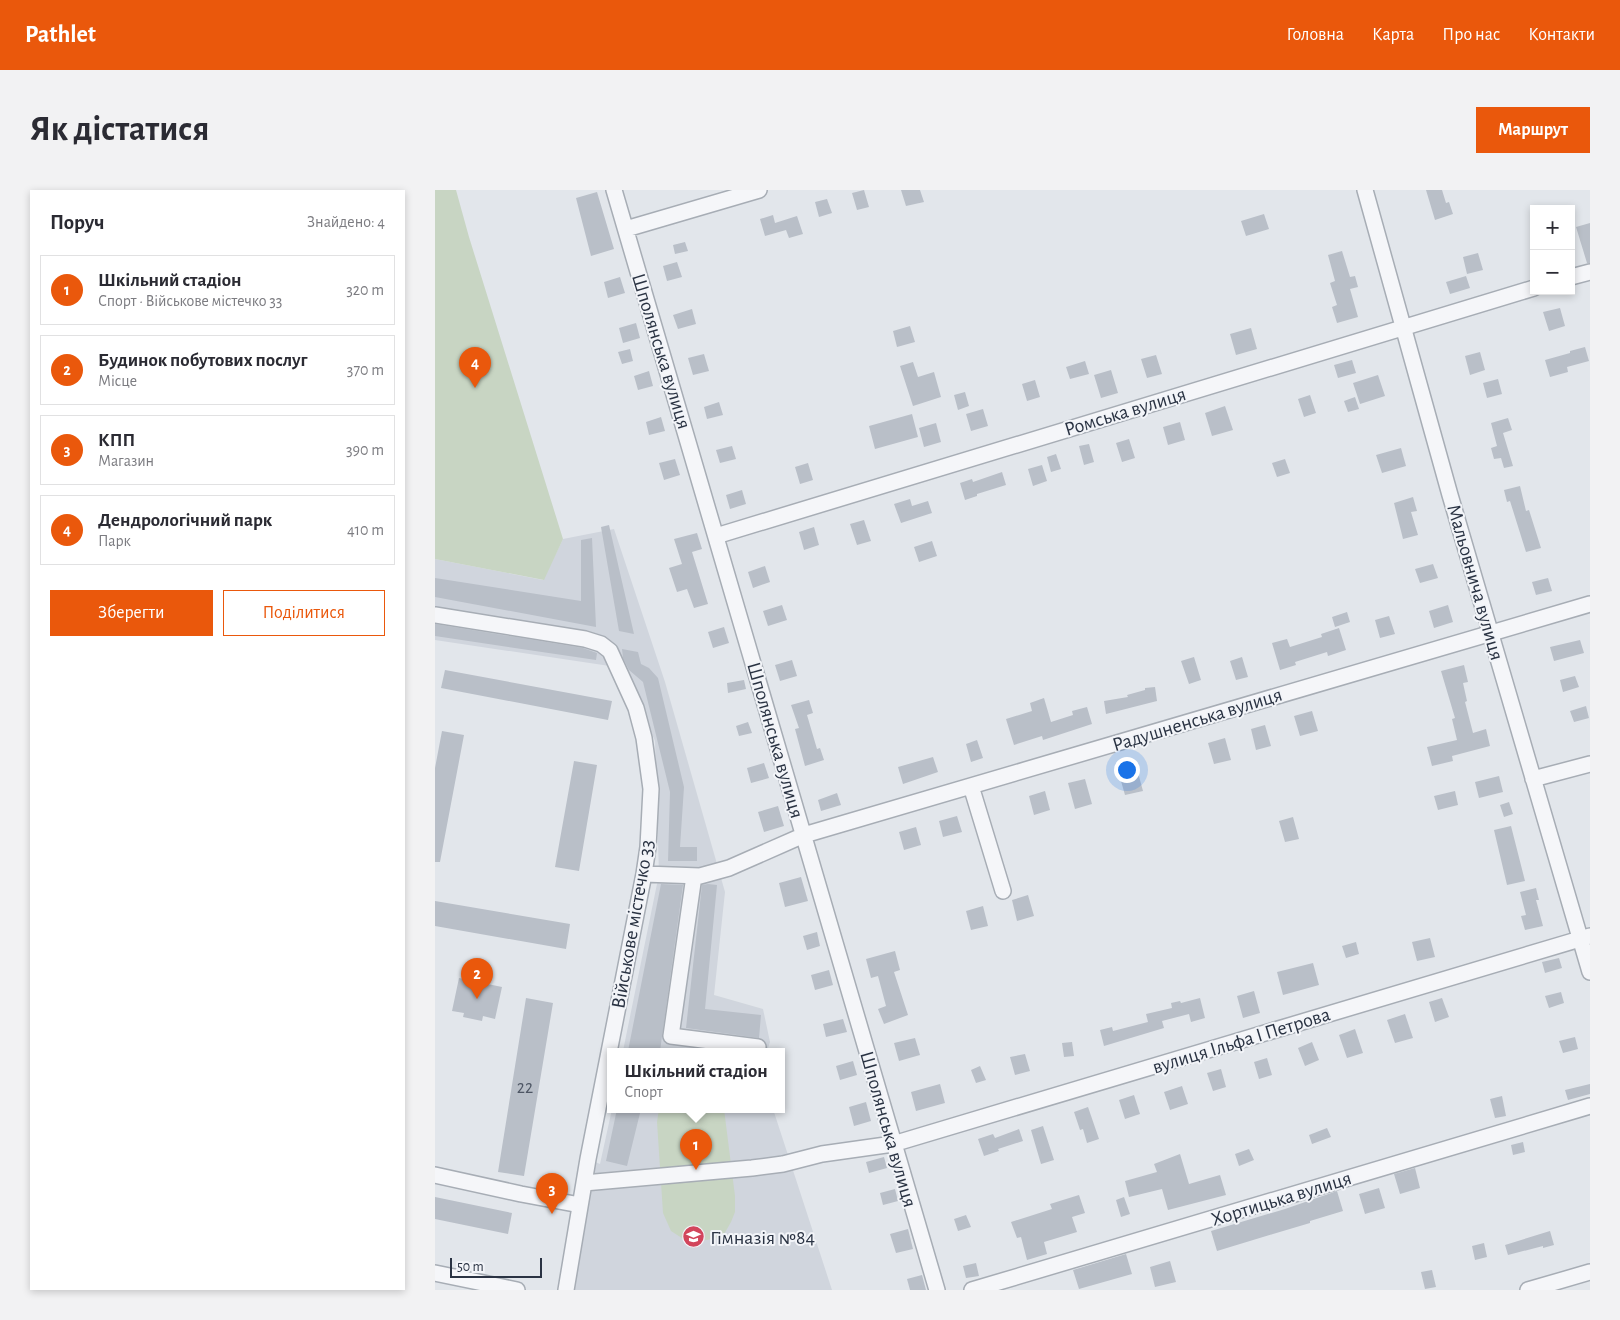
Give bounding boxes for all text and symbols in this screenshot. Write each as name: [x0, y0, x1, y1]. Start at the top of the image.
text: Pathlet: [25, 23, 96, 47]
text: Головна: [1287, 26, 1344, 44]
text: Карта: [1372, 26, 1414, 44]
text: Про нас: [1442, 26, 1500, 44]
text: Контакти: [1528, 26, 1595, 44]
button: Маршрут: [1476, 107, 1590, 153]
text: Як дістатися: [30, 112, 209, 147]
map controls: [1530, 205, 1575, 295]
button: +: [1530, 205, 1575, 250]
text: Поруч: [50, 212, 104, 233]
text: Знайдено: 4: [307, 214, 385, 230]
button: −: [1530, 250, 1575, 295]
text: Шкільний стадіон: [98, 271, 241, 290]
street label: Шполянська вулиця: [628, 271, 694, 431]
text: 1: [64, 282, 70, 298]
text: 320 m: [346, 282, 384, 298]
text: Спорт · Військове містечко 33: [98, 293, 282, 309]
pin: 4: [459, 347, 491, 388]
text: Будинок побутових послуг: [98, 351, 307, 370]
text: 2: [63, 362, 71, 378]
text: 370 m: [347, 362, 384, 378]
text: Місце: [98, 373, 137, 389]
street label: Ромська вулиця: [1062, 384, 1188, 440]
text: КПП: [98, 431, 135, 450]
text: 3: [64, 442, 70, 458]
text: 390 m: [346, 442, 384, 458]
text: Магазин: [98, 453, 154, 469]
street label: Мальовнича вулиця: [1443, 502, 1507, 663]
text: Дендрологічний парк: [98, 511, 272, 530]
text: 4: [63, 522, 71, 538]
text: 410 m: [347, 522, 384, 538]
text: Парк: [98, 533, 131, 549]
button: Зберегти: [50, 590, 213, 636]
button: Поділитися: [223, 590, 385, 636]
street label: Шполянська вулиця: [743, 660, 807, 821]
street label: Радушненська вулиця: [1110, 685, 1285, 755]
your location: [1114, 757, 1140, 783]
street label: Військове містечко 33: [608, 838, 658, 1010]
pin: 2: [461, 958, 493, 999]
street label: вулиця Ільфа І Петрова: [1150, 1004, 1333, 1078]
popup: [607, 1048, 785, 1113]
street label: Шполянська вулиця: [856, 1049, 920, 1210]
text: Шкільний стадіон: [624, 1062, 768, 1081]
house number: 22: [517, 1079, 533, 1097]
text: Спорт: [624, 1084, 663, 1100]
pin: 1: [680, 1129, 712, 1170]
street label: Хортицька вулиця: [1209, 1168, 1354, 1230]
pin: 3: [536, 1173, 568, 1214]
school or university icon: Гімназія №84: [682, 1225, 706, 1249]
place label: Гімназія №84: [710, 1228, 815, 1248]
scale bar: [450, 1255, 543, 1278]
text: 50 m: [457, 1260, 484, 1274]

